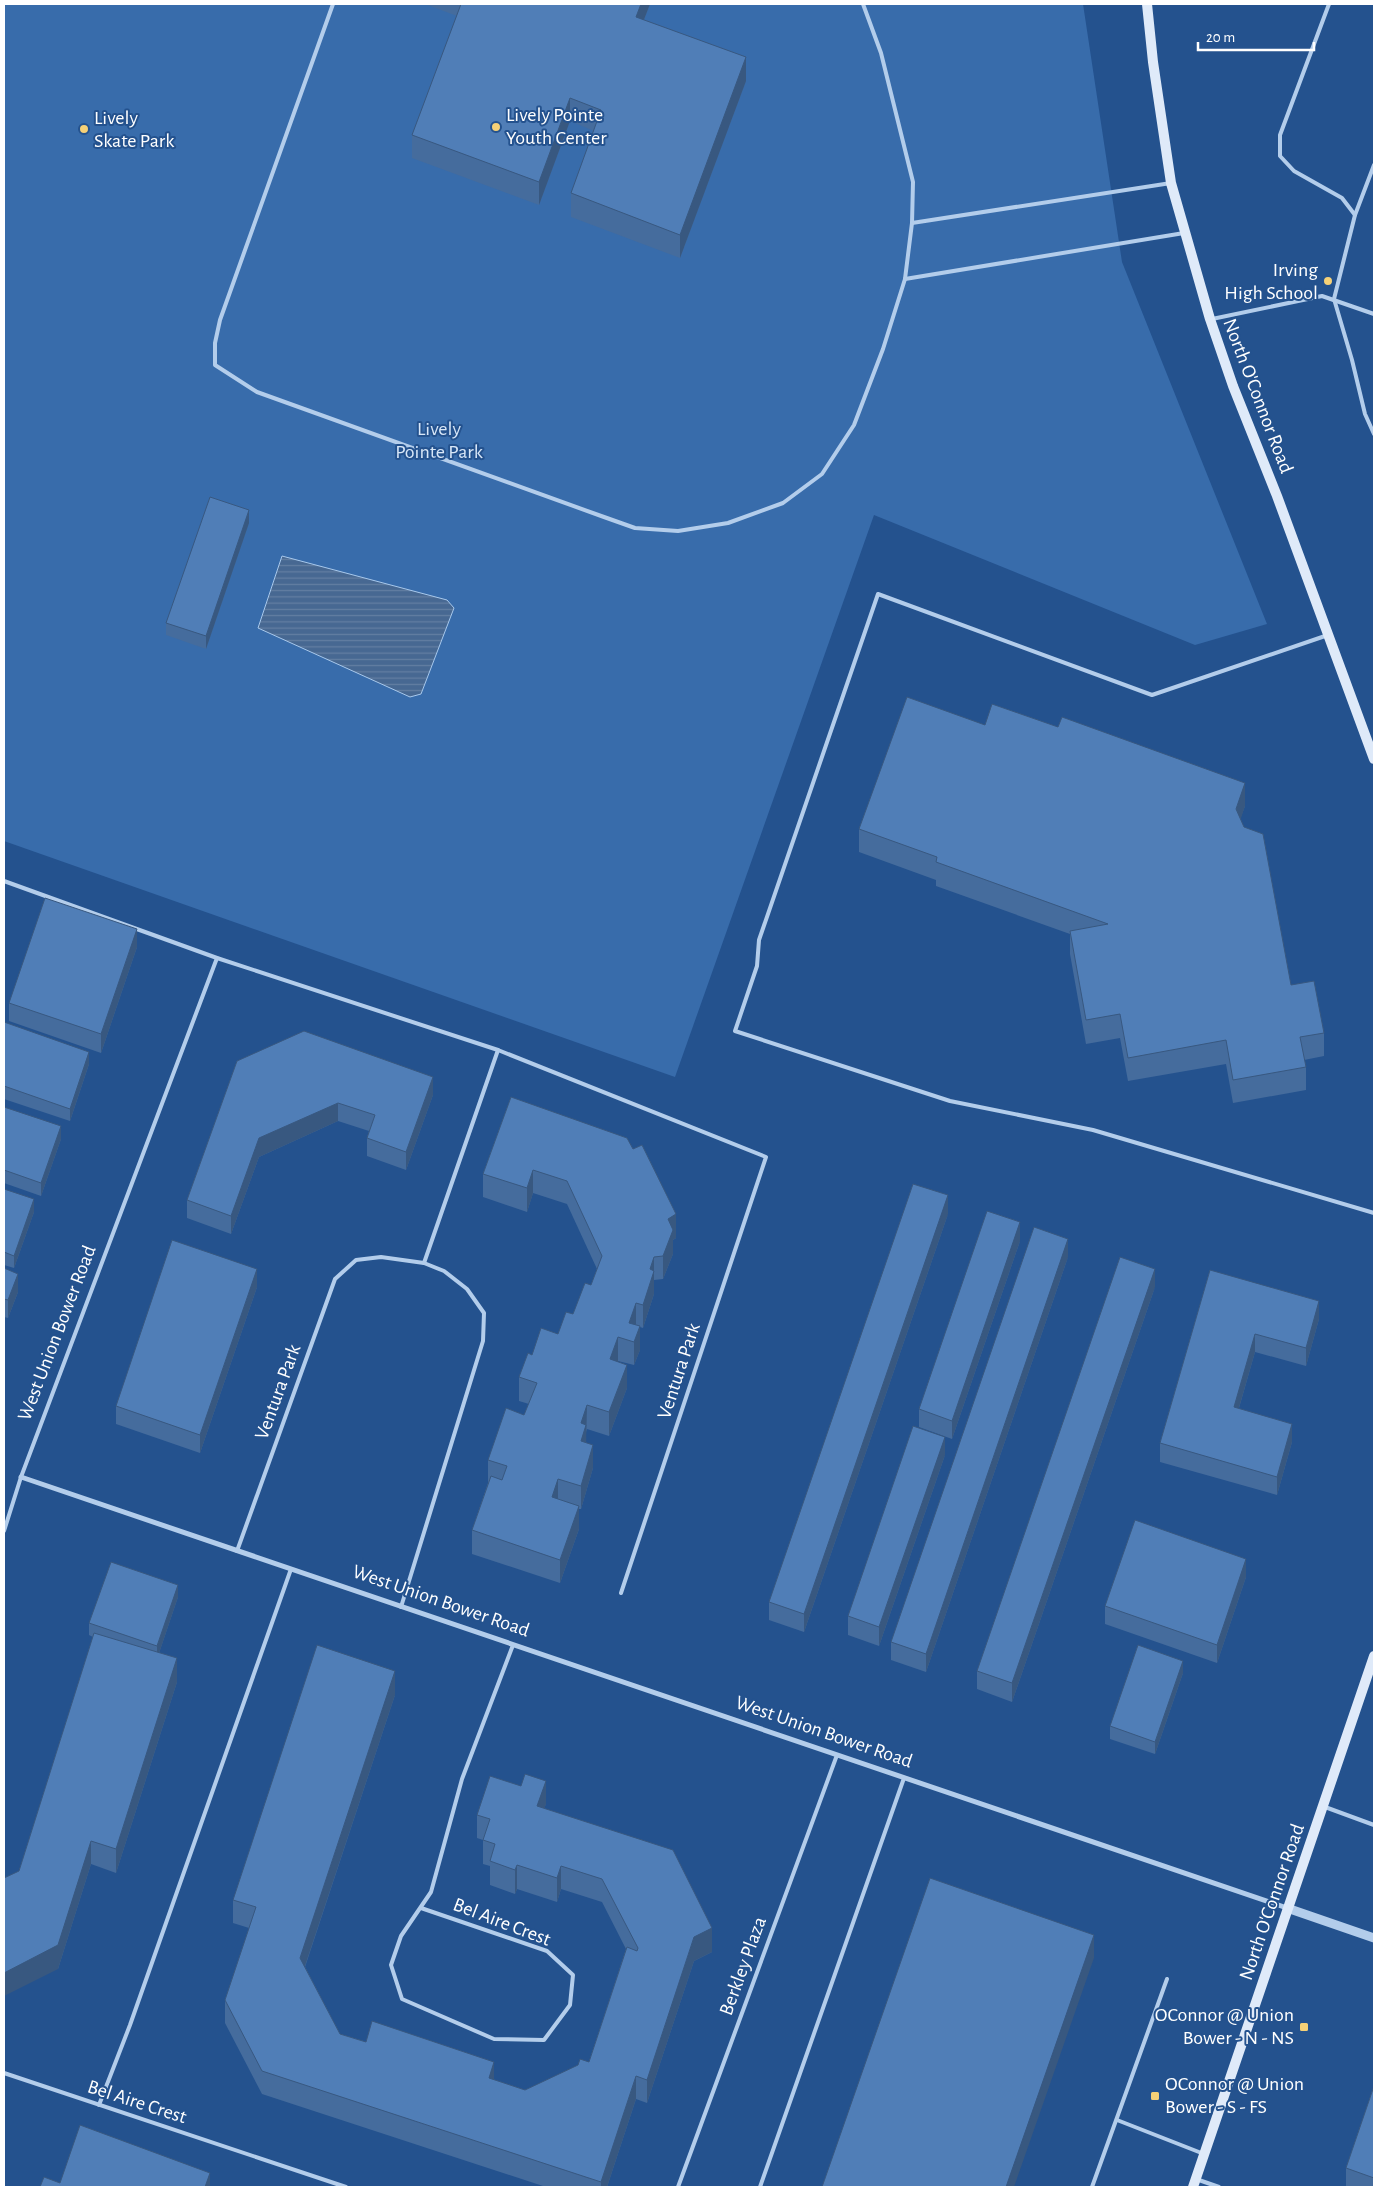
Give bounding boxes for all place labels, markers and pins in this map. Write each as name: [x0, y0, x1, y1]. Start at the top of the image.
place label: Lively Pointe Youth Center: [506, 105, 607, 148]
place label: Lively Skate Park: [94, 108, 174, 151]
marker: Lively Pointe Youth Center: [490, 121, 502, 133]
marker: Lively Skate Park: [78, 123, 90, 135]
place label: Irving High School: [1224, 260, 1318, 303]
marker: Irving High School: [1322, 275, 1334, 287]
place label: OConnor @ Union Bower - N - NS: [1155, 2005, 1294, 2048]
marker: OConnor @ Union Bower - N - NS: [1298, 2021, 1310, 2033]
place label: OConnor @ Union Bower - S - FS: [1165, 2074, 1304, 2117]
marker: OConnor @ Union Bower - S - FS: [1149, 2090, 1161, 2102]

